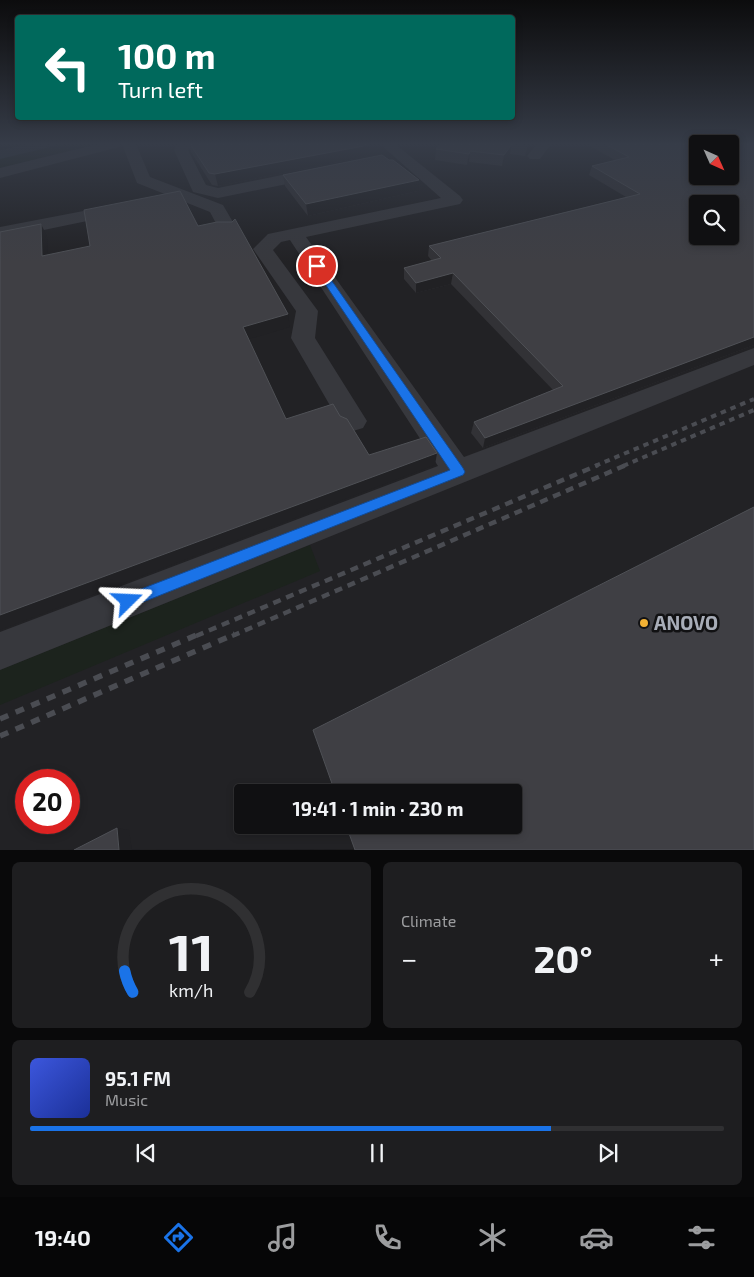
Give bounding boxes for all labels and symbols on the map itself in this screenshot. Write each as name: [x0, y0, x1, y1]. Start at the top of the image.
north arrow: [689, 135, 739, 185]
pin: [296, 245, 338, 287]
position arrow: [101, 574, 153, 626]
place label: ANOVO: [654, 611, 718, 634]
marker: ANOVO: [638, 617, 650, 629]
speed limit sign: 20: [15, 769, 80, 834]

